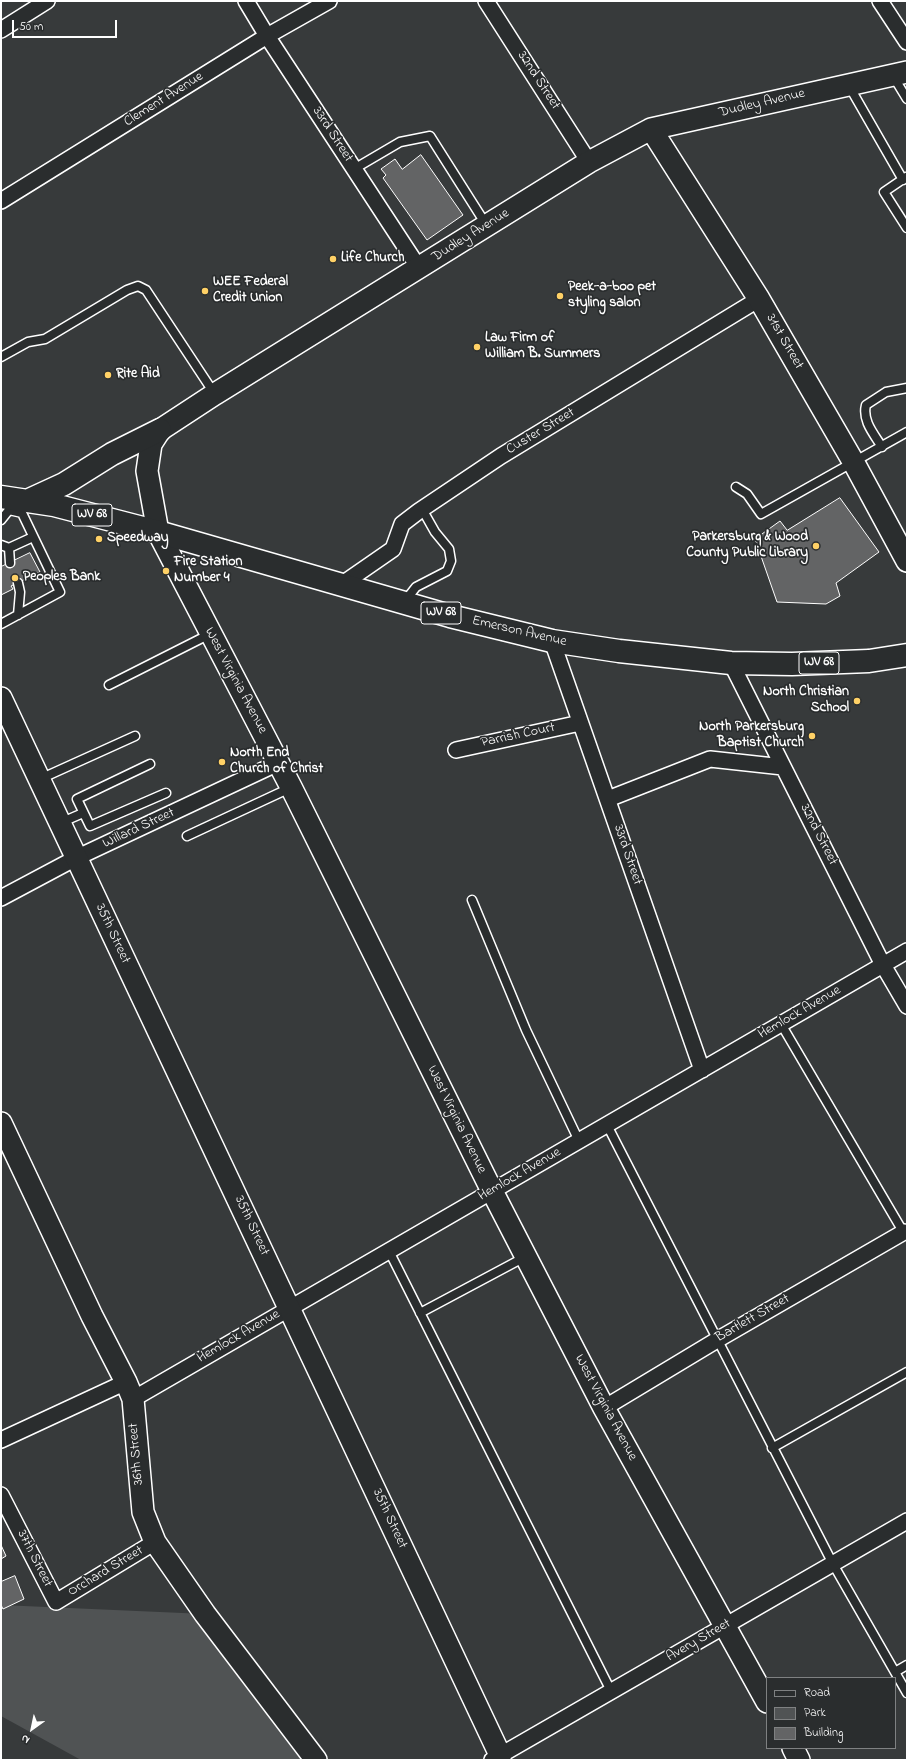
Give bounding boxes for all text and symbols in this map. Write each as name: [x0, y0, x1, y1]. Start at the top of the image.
scale bar: [14, 12, 119, 38]
text: 50 m: [19, 18, 43, 36]
street label: 32nd Street: [513, 49, 563, 113]
street label: Clement Avenue: [121, 69, 207, 131]
street label: Dudley Avenue: [717, 86, 807, 122]
street label: 33rd Street: [308, 104, 356, 166]
street label: Dudley Avenue: [429, 206, 513, 266]
place label: Life Church: [341, 251, 404, 267]
marker: Life Church: [328, 254, 338, 264]
place label: WEE Federal Credit Union: [213, 275, 288, 308]
place label: Peek-a-boo pet styling salon: [568, 280, 656, 312]
marker: WEE Federal Credit Union: [200, 286, 210, 296]
marker: Peek-a-boo pet styling salon: [555, 291, 565, 301]
street label: 31st Street: [762, 311, 806, 373]
place label: Law Firm of William B. Summers: [485, 331, 600, 364]
marker: Law Firm of William B. Summers: [472, 342, 482, 352]
place label: Rite Aid: [116, 367, 160, 383]
marker: Rite Aid: [103, 370, 113, 380]
street label: Custer Street: [504, 405, 578, 459]
road number: WV 68: [72, 504, 112, 526]
place label: Parkersburg & Wood County Public Library: [686, 530, 808, 562]
place label: Speedway: [107, 531, 169, 547]
marker: Speedway: [94, 534, 104, 544]
marker: Parkersburg & Wood County Public Library: [811, 541, 821, 551]
place label: Fire Station Number 4: [174, 555, 242, 588]
marker: Fire Station Number 4: [161, 566, 171, 576]
place label: Peoples Bank: [23, 570, 100, 586]
marker: Peoples Bank: [10, 573, 20, 583]
road number: WV 68: [421, 602, 461, 624]
street label: Emerson Avenue: [470, 613, 568, 651]
street label: West Virginia Avenue: [200, 625, 270, 737]
road number: WV 68: [799, 652, 839, 674]
place label: North Christian School: [763, 685, 849, 718]
marker: North Christian School: [852, 696, 862, 706]
street label: Parrish Court: [479, 720, 557, 752]
place label: North Parkersburg Baptist Church: [699, 720, 804, 752]
marker: North Parkersburg Baptist Church: [807, 731, 817, 741]
place label: North End Church of Christ: [230, 746, 323, 778]
marker: North End Church of Christ: [217, 757, 227, 767]
street label: 32nd Street: [795, 802, 841, 868]
street label: Willard Street: [100, 805, 178, 853]
street label: 33rd Street: [609, 823, 645, 887]
street label: 35th Street: [91, 901, 133, 967]
street label: Hemlock Avenue: [756, 983, 844, 1043]
street label: West Virginia Avenue: [423, 1063, 489, 1177]
street label: Hemlock Avenue: [476, 1145, 564, 1205]
street label: 35th Street: [230, 1193, 272, 1259]
street label: Bartlett Street: [713, 1291, 793, 1347]
street label: Hemlock Avenue: [195, 1307, 283, 1367]
street label: West Virginia Avenue: [570, 1352, 640, 1464]
street label: 36th Street: [126, 1422, 148, 1486]
street label: 35th Street: [368, 1486, 410, 1552]
street label: 37th Street: [13, 1528, 55, 1590]
street label: Orchard Street: [65, 1543, 147, 1601]
street label: Avery Street: [664, 1616, 734, 1666]
legend: [766, 1677, 896, 1749]
text: Road: [804, 1684, 830, 1702]
text: Park: [804, 1704, 826, 1722]
north arrow: [12, 1709, 52, 1749]
text: Building: [804, 1724, 843, 1742]
text: N: [18, 1730, 33, 1748]

